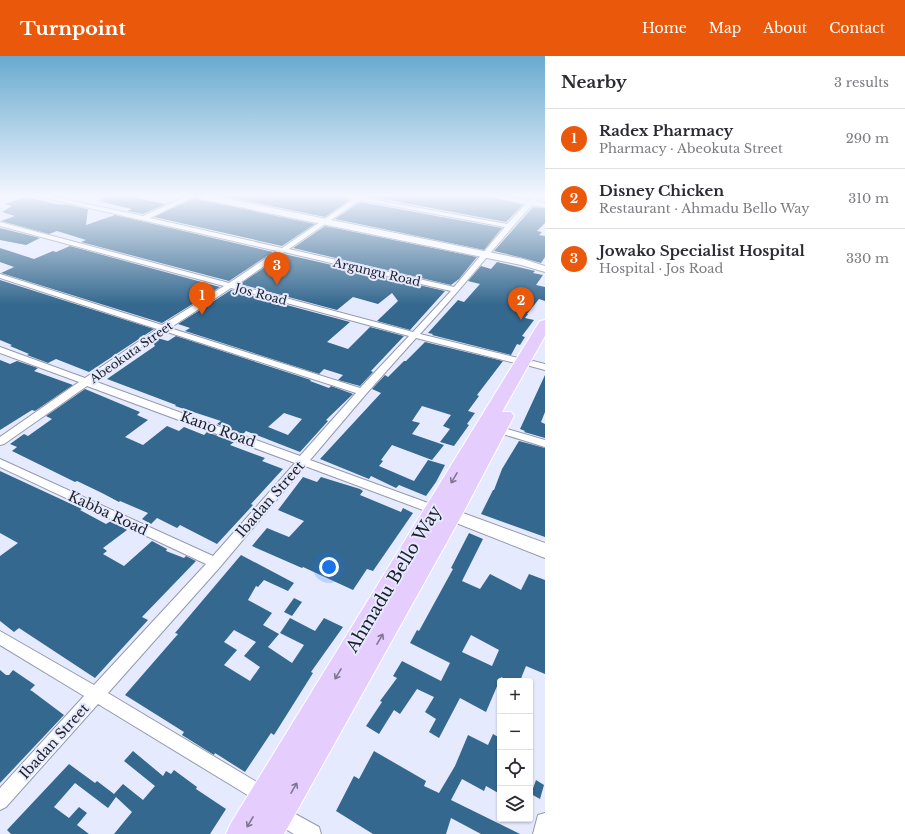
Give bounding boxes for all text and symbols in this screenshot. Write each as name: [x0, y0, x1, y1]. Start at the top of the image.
text: Turnpoint: [20, 17, 126, 40]
text: Home: [642, 19, 687, 37]
text: Map: [709, 19, 741, 37]
text: About: [763, 19, 807, 37]
text: Contact: [829, 19, 885, 37]
text: Nearby: [561, 72, 627, 93]
text: 3 results: [834, 74, 889, 91]
text: Radex Pharmacy: [599, 121, 733, 140]
text: 1: [571, 130, 577, 147]
text: 290 m: [846, 130, 889, 147]
text: Pharmacy · Abeokuta Street: [599, 140, 783, 157]
text: Disney Chicken: [599, 181, 724, 200]
text: 2: [570, 190, 578, 207]
text: 310 m: [848, 190, 889, 207]
text: Restaurant · Ahmadu Bello Way: [599, 200, 810, 217]
text: Jowako Specialist Hospital: [599, 241, 805, 260]
text: 3: [570, 250, 578, 267]
text: 330 m: [846, 250, 889, 267]
pin: 3: [264, 252, 290, 285]
street label: Argungu Road: [331, 254, 422, 289]
text: Hospital · Jos Road: [599, 260, 723, 277]
street label: Jos Road: [231, 279, 289, 308]
pin: 1: [189, 282, 215, 315]
pin: 2: [508, 287, 534, 320]
street label: Abeokuta Street: [86, 318, 176, 387]
street label: Kano Road: [178, 407, 259, 451]
street label: Ibadan Street: [232, 456, 309, 541]
one-way arrow: [450, 472, 458, 484]
street label: Kabba Road: [65, 487, 151, 540]
street label: Ahmadu Bello Way: [341, 502, 446, 657]
your location: [319, 557, 339, 577]
one-way arrow: [376, 633, 384, 645]
one-way arrow: [333, 668, 341, 680]
map controls: [497, 678, 533, 822]
button: +: [497, 678, 533, 714]
street label: Ibadan Street: [15, 699, 93, 783]
button: −: [497, 714, 533, 750]
button: locate: [497, 750, 533, 786]
one-way arrow: [290, 782, 298, 794]
button: layers: [497, 786, 533, 822]
one-way arrow: [245, 816, 253, 828]

